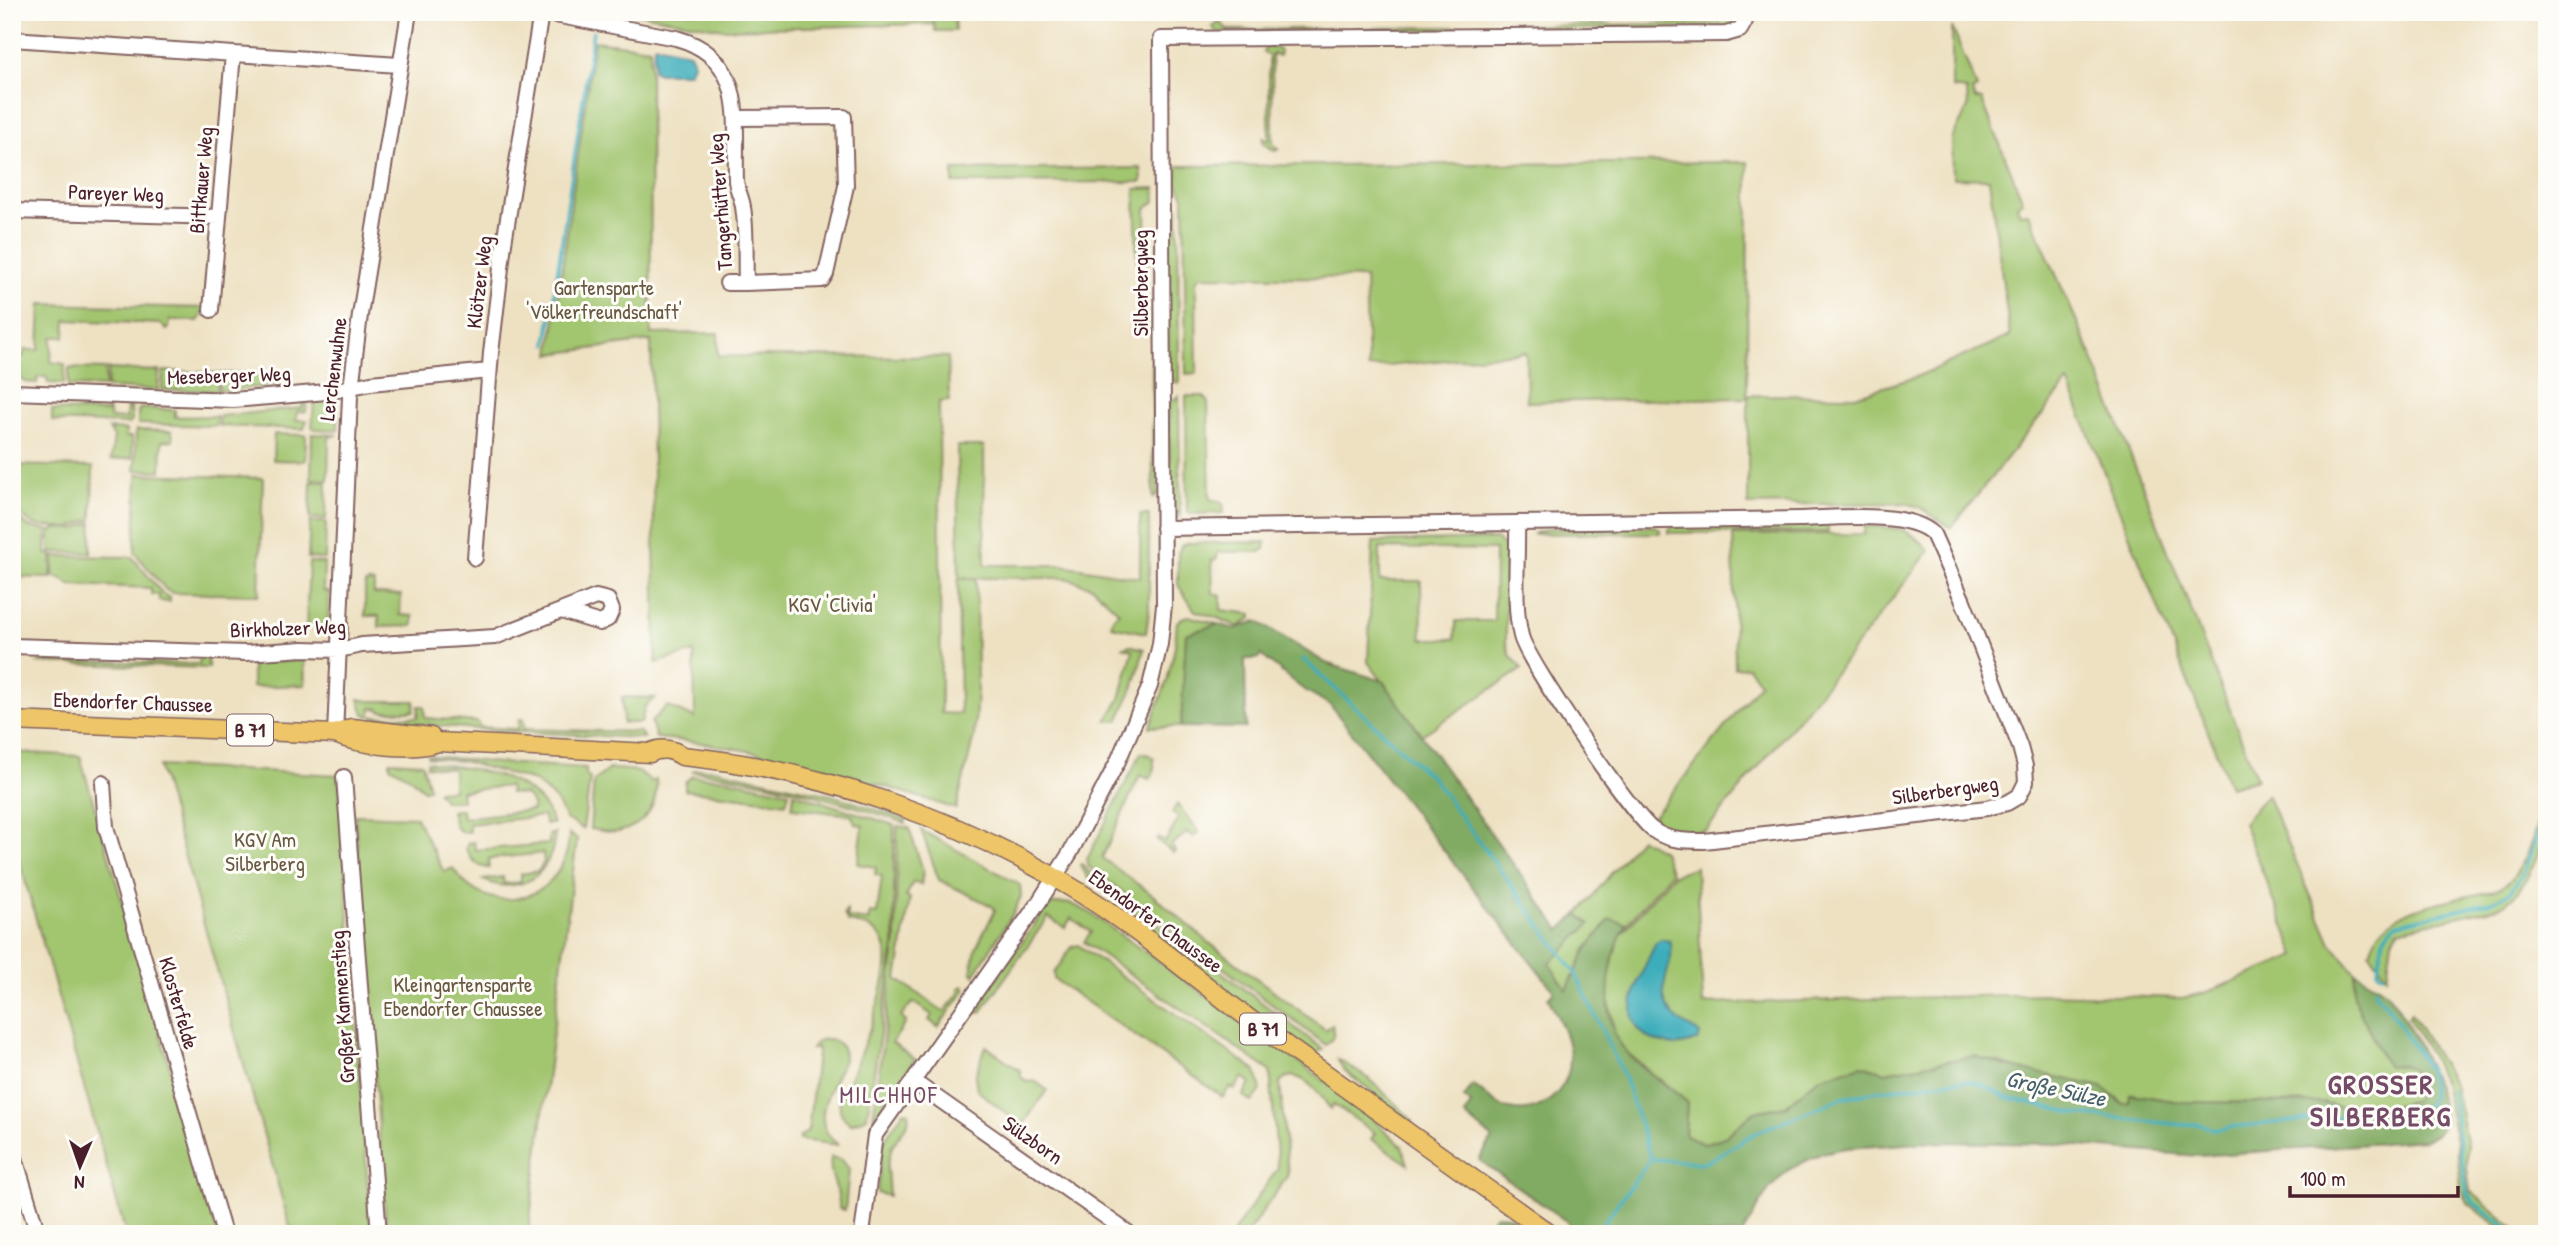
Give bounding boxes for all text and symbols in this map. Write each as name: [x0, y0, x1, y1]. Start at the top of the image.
street label: Bittkauer Weg: [182, 125, 220, 235]
street label: Tangerhütter Weg: [701, 133, 739, 271]
street label: Pareyer Weg: [68, 177, 164, 209]
street label: Silberbergweg: [1126, 230, 1155, 336]
street label: Klötzer Weg: [459, 234, 499, 330]
park label: Gartensparte 'Völkerfreundschaft': [526, 273, 682, 326]
street label: Lerchenwuhne: [312, 316, 354, 422]
street label: Meseberger Weg: [167, 358, 291, 392]
park label: KGV 'Clivia': [788, 590, 876, 619]
street label: Birkholzer Weg: [230, 611, 346, 645]
street label: Ebendorfer Chaussee: [53, 685, 213, 719]
road number: B 71: [227, 715, 273, 746]
street label: Silberbergweg: [1890, 768, 2000, 812]
park label: KGV Am Silberberg: [225, 825, 305, 878]
street label: Ebendorfer Chaussee: [1083, 862, 1229, 980]
street label: Großer Kannenstieg: [322, 930, 362, 1084]
street label: Klosterfelde: [152, 953, 206, 1053]
park label: Kleingartensparte Ebendorfer Chaussee: [383, 970, 543, 1023]
road number: B 71: [1240, 1014, 1286, 1044]
water label: Große Sülze: [2003, 1062, 2109, 1115]
district label: GROSSER SILBERBERG: [2310, 1065, 2452, 1135]
district label: MILCHHOF: [839, 1079, 939, 1110]
street label: Sülzborn: [997, 1109, 1069, 1171]
north arrow: [46, 1130, 116, 1200]
scale bar: [2290, 1155, 2458, 1199]
text: 100 m: [2300, 1164, 2346, 1193]
text: N: [74, 1170, 85, 1196]

